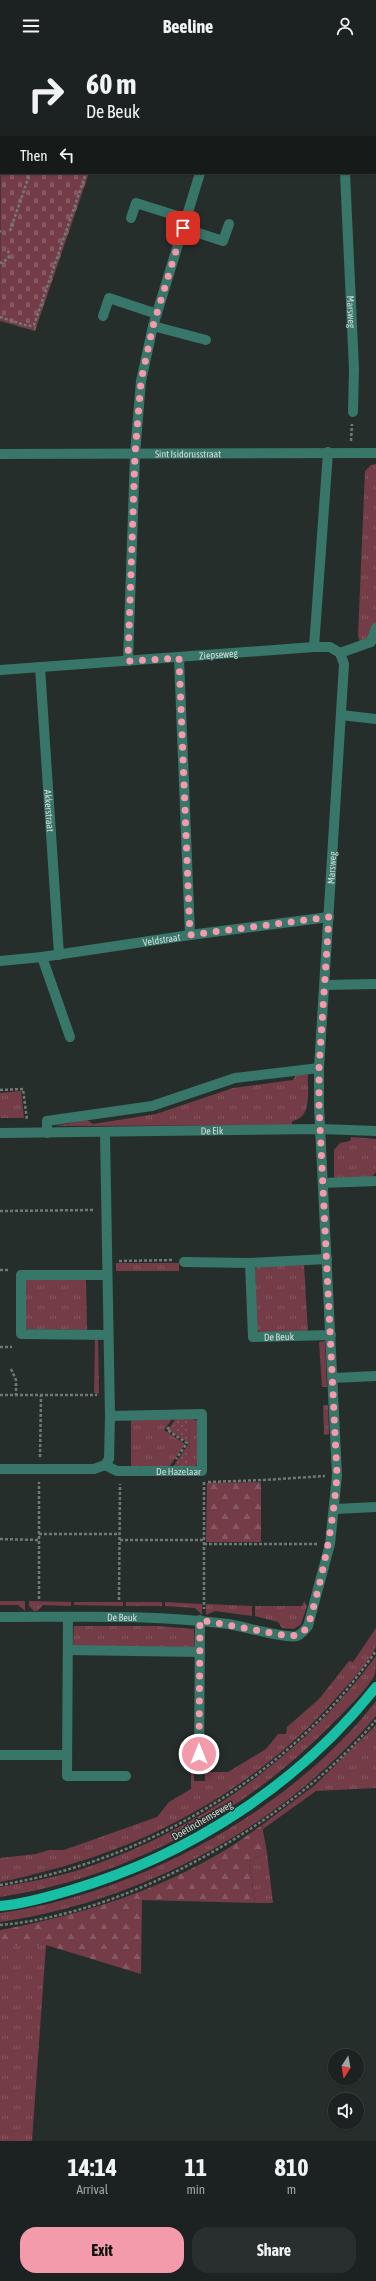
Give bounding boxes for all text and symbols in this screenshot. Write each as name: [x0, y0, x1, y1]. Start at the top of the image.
icon: menu: [20, 15, 42, 37]
icon: person: [334, 15, 356, 37]
text: Beeline: [163, 16, 213, 37]
icon: right: [20, 68, 72, 120]
text: 60 m: [86, 68, 136, 100]
text: De Beuk: [86, 101, 140, 122]
icon: left: [56, 144, 78, 166]
text: Then: [20, 147, 48, 164]
pin: [166, 211, 200, 245]
icon: arrive: [172, 217, 194, 239]
street label: Marsweg: [345, 295, 357, 329]
street label: Sint Isidorusstraat: [155, 448, 221, 460]
street label: Ziepseweg: [199, 648, 239, 661]
street label: Akkerstraat: [42, 789, 56, 832]
street label: Marsweg: [325, 850, 338, 884]
street label: Veldstraat: [142, 931, 181, 948]
street label: De Eik: [201, 1125, 224, 1136]
street label: De Beuk: [264, 1331, 295, 1343]
street label: De Hazelaar: [156, 1466, 202, 1477]
street label: De Beuk: [107, 1612, 138, 1623]
position arrow: [178, 1733, 220, 1775]
street label: Doetinchemseweg: [170, 1798, 235, 1842]
north arrow: [328, 2049, 364, 2085]
map controls: [328, 2049, 364, 2129]
button: sound: [328, 2093, 364, 2129]
text: 14:14: [68, 2154, 117, 2181]
text: 11: [185, 2154, 207, 2181]
text: 810: [275, 2154, 308, 2181]
text: Arrival: [76, 2182, 108, 2197]
text: min: [186, 2182, 205, 2197]
text: m: [287, 2182, 296, 2197]
button: Exit: [20, 2227, 184, 2273]
button: Share: [192, 2227, 356, 2273]

